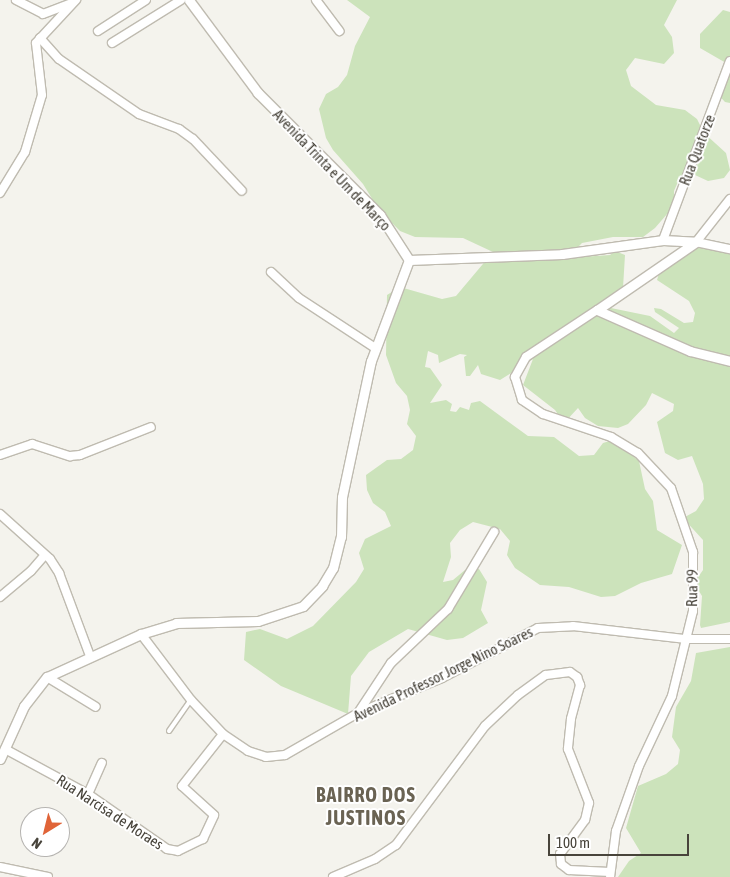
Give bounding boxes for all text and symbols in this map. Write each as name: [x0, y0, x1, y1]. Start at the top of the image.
street label: Avenida Trinta e Um de Março: [269, 106, 395, 234]
street label: Rua Quatorze: [675, 112, 719, 188]
street label: Rua 99: [683, 569, 701, 607]
street label: Avenida Professor Jorge Nino Soares: [350, 623, 536, 725]
street label: Rua Narcisa de Moraes: [53, 771, 167, 853]
district label: BAIRRO DOS JUSTINOS: [315, 782, 417, 829]
north arrow: [20, 807, 70, 857]
scale bar: [550, 824, 691, 856]
text: N: [29, 834, 45, 852]
text: 100 m: [556, 834, 590, 851]

